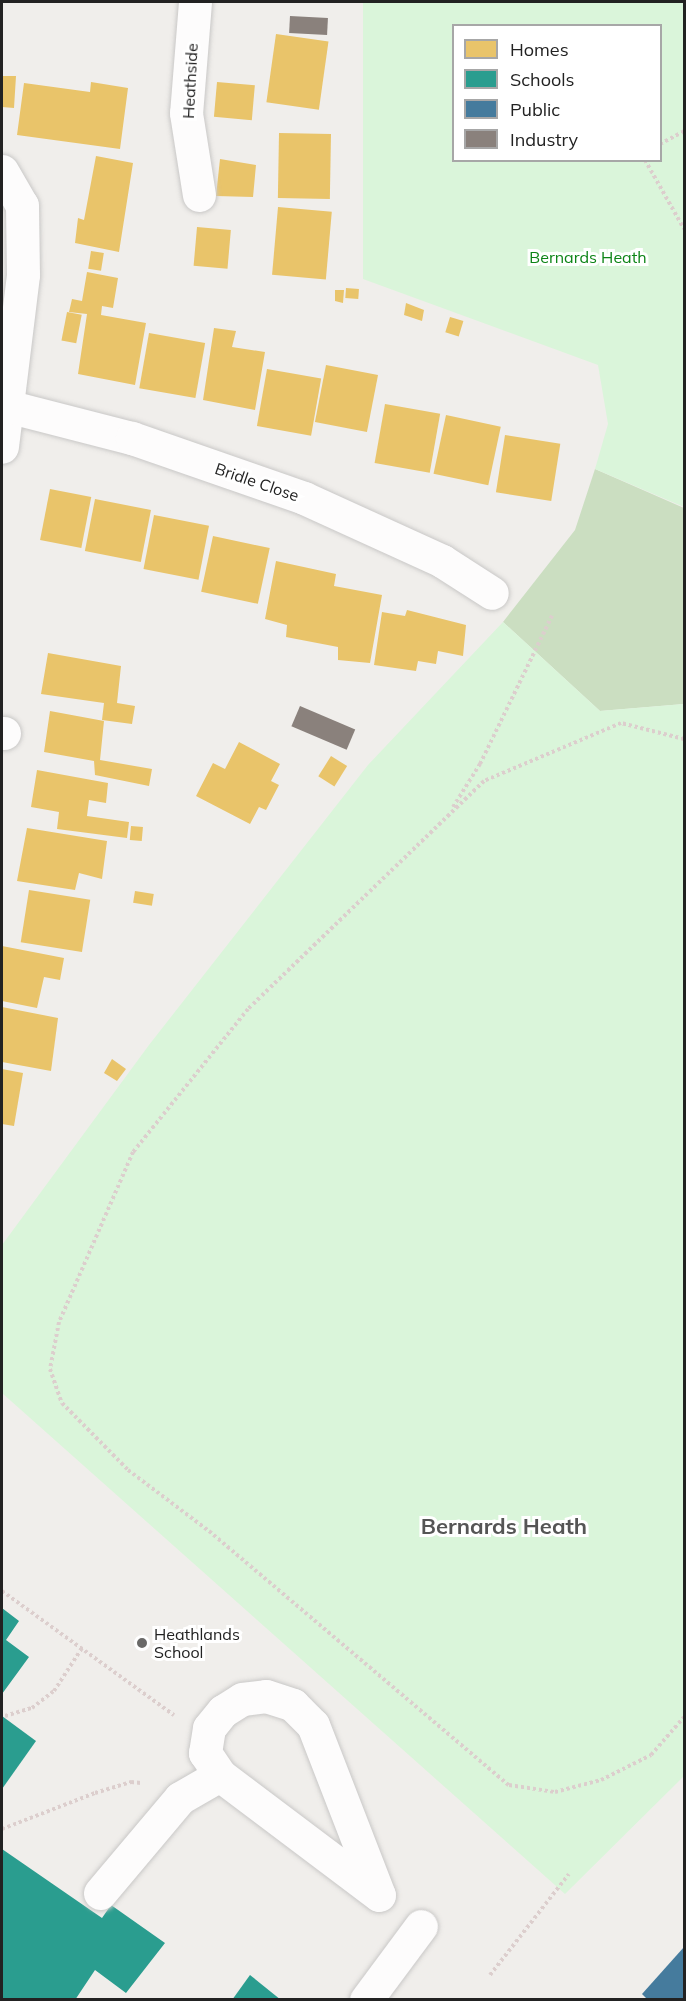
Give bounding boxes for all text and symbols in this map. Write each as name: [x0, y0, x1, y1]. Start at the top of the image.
legend: [452, 24, 662, 162]
text: Homes: [510, 38, 569, 61]
street label: Heathside: [178, 43, 202, 119]
text: Schools: [510, 68, 574, 91]
text: Public: [510, 98, 560, 121]
text: Industry: [510, 128, 578, 151]
park label: Bernards Heath: [529, 247, 647, 267]
street label: Bridle Close: [213, 459, 301, 505]
district label: Bernards Heath: [421, 1514, 587, 1540]
place label: Heathlands School: [154, 1624, 240, 1662]
marker: Heathlands School: [135, 1636, 149, 1650]

